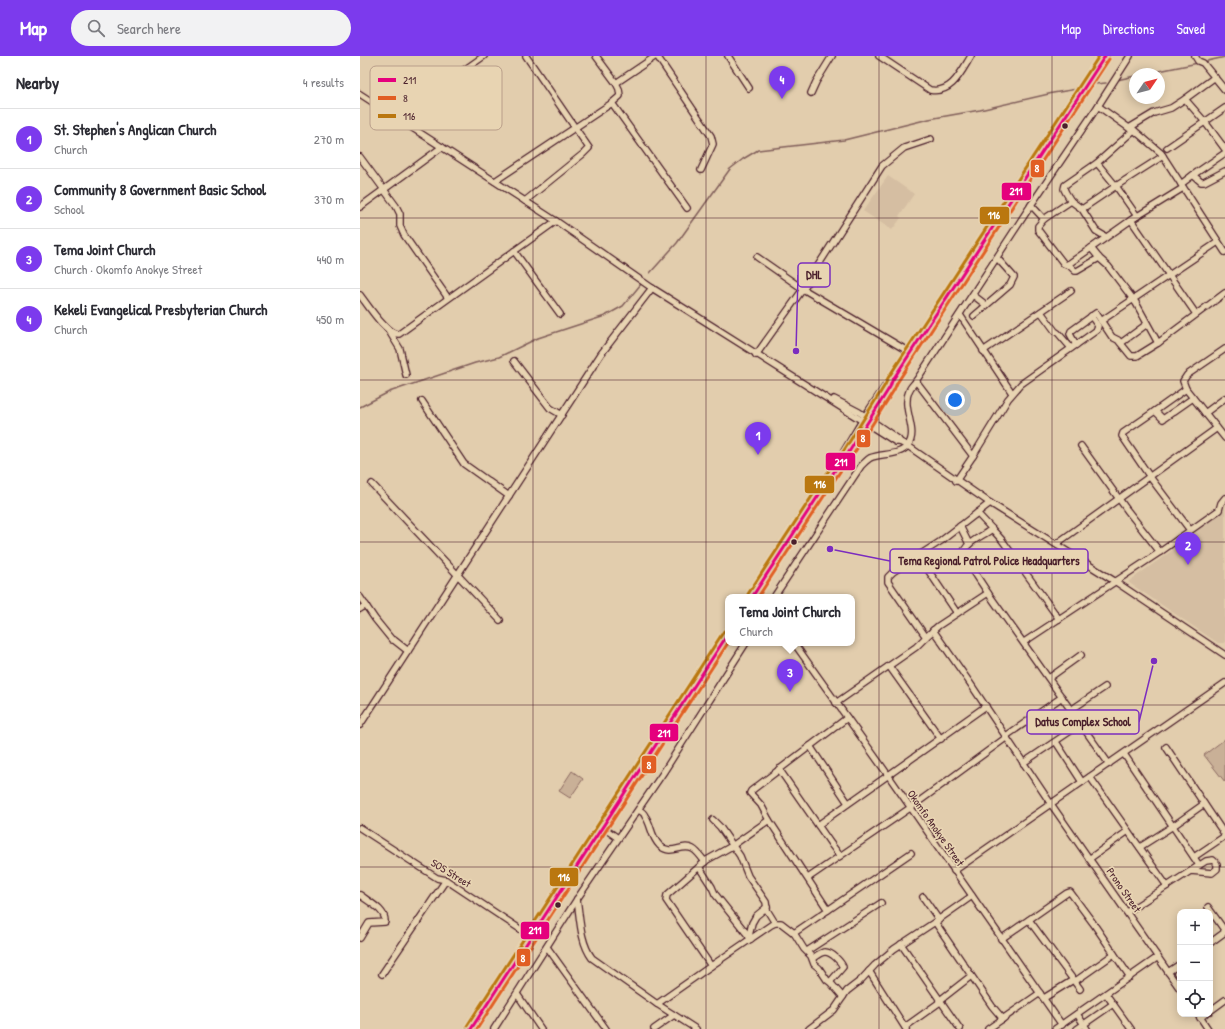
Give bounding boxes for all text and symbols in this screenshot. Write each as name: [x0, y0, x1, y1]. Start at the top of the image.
search box: [71, 10, 351, 46]
text: Map: [20, 15, 47, 41]
icon: search: [85, 17, 107, 39]
text: Search here: [117, 18, 181, 39]
text: Map: [1061, 19, 1081, 38]
text: Directions: [1103, 19, 1154, 38]
text: Saved: [1176, 19, 1205, 38]
legend: [370, 66, 502, 130]
pin: 4: [769, 66, 795, 99]
north arrow: [1129, 68, 1165, 104]
text: Nearby: [16, 71, 59, 94]
text: 4 results: [303, 73, 344, 91]
text: 211: [403, 73, 416, 87]
text: 8: [403, 91, 408, 105]
text: 116: [403, 109, 416, 123]
text: St. Stephen's Anglican Church: [54, 119, 216, 140]
unlabelled marker: [1060, 121, 1070, 131]
text: 1: [27, 130, 31, 148]
text: 270 m: [314, 130, 344, 148]
text: Church: [54, 140, 87, 158]
line badge: 8: [1030, 159, 1045, 178]
text: 8: [1035, 161, 1040, 175]
text: Community 8 Government Basic School: [54, 179, 266, 200]
line badge: 211: [1001, 182, 1032, 201]
text: 211: [1009, 184, 1023, 198]
text: 2: [26, 190, 32, 208]
text: 370 m: [314, 190, 344, 208]
text: School: [54, 200, 84, 218]
line badge: 116: [979, 206, 1010, 225]
text: 116: [988, 208, 1001, 222]
text: Tema Joint Church: [54, 239, 155, 260]
text: 3: [26, 250, 32, 268]
text: 440 m: [317, 250, 344, 268]
text: Church · Okomfo Anokye Street: [54, 260, 202, 278]
callout: DHL: [798, 263, 830, 287]
text: DHL: [806, 266, 822, 283]
text: Kekeli Evangelical Presbyterian Church: [54, 299, 267, 320]
text: 4: [27, 310, 31, 328]
text: 450 m: [316, 310, 344, 328]
text: Church: [54, 320, 87, 338]
your location: [945, 390, 965, 410]
pin: 1: [745, 422, 771, 455]
line badge: 8: [856, 429, 871, 448]
text: 8: [861, 431, 866, 445]
line badge: 211: [825, 452, 856, 471]
text: 211: [834, 455, 848, 469]
line badge: 116: [804, 475, 835, 494]
text: 116: [814, 477, 827, 491]
pin: 2: [1175, 532, 1201, 565]
unlabelled marker: [789, 537, 799, 547]
callout: Tema Regional Patrol Police Headquarters: [890, 549, 1088, 573]
text: Tema Regional Patrol Police Headquarters: [897, 552, 1080, 570]
popup: [725, 594, 855, 646]
text: Tema Joint Church: [739, 601, 841, 622]
text: Church: [739, 622, 773, 640]
pin: 3: [777, 659, 803, 692]
callout: Datus Complex School: [1027, 710, 1139, 734]
text: Datus Complex School: [1035, 713, 1132, 731]
line badge: 211: [649, 723, 679, 742]
text: 211: [657, 726, 671, 740]
line badge: 8: [641, 755, 657, 774]
text: 8: [647, 758, 652, 772]
street label: Okomfo Anokye Street: [904, 787, 968, 869]
street label: SOS Street: [428, 856, 474, 891]
street label: Prono Street: [1103, 865, 1145, 915]
line badge: 116: [549, 867, 579, 887]
text: 116: [558, 870, 571, 884]
unlabelled marker: [553, 900, 563, 910]
map controls: [1177, 909, 1213, 1017]
button: +: [1177, 909, 1213, 945]
line badge: 211: [520, 921, 550, 940]
text: 211: [528, 923, 542, 937]
button: −: [1177, 945, 1213, 981]
line badge: 8: [516, 948, 531, 967]
text: 8: [521, 951, 526, 965]
button: locate: [1177, 981, 1213, 1017]

